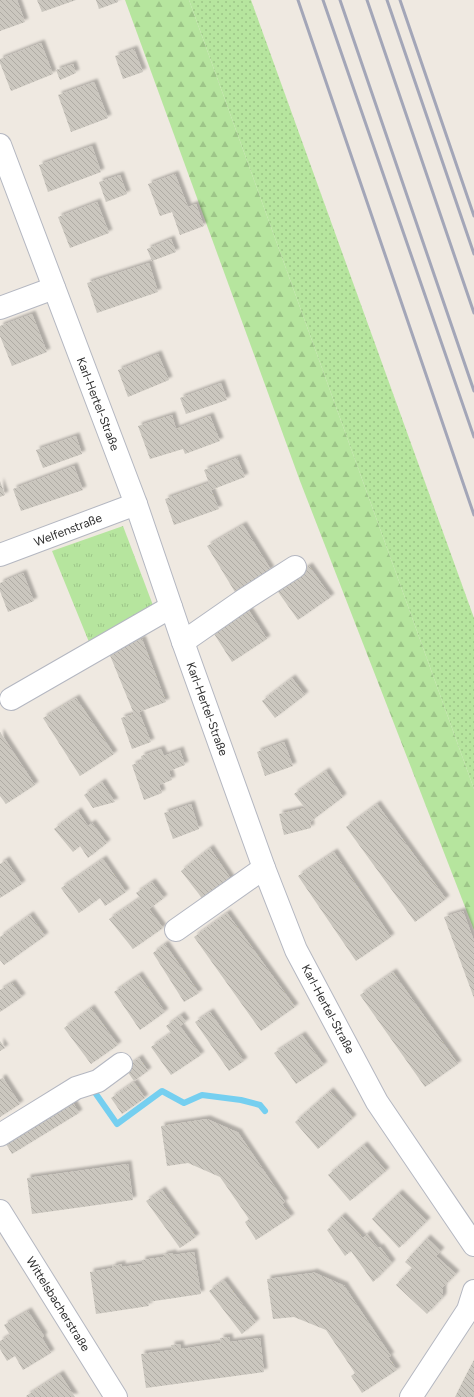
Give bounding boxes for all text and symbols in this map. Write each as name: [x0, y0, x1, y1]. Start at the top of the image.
street label: Karl-Hertel-Straße: [74, 355, 122, 453]
street label: Welfenstraße: [32, 510, 104, 549]
street label: Karl-Hertel-Straße: [184, 660, 231, 758]
street label: Karl-Hertel-Straße: [299, 962, 358, 1056]
street label: Wittelsbacherstraße: [23, 1254, 93, 1354]

